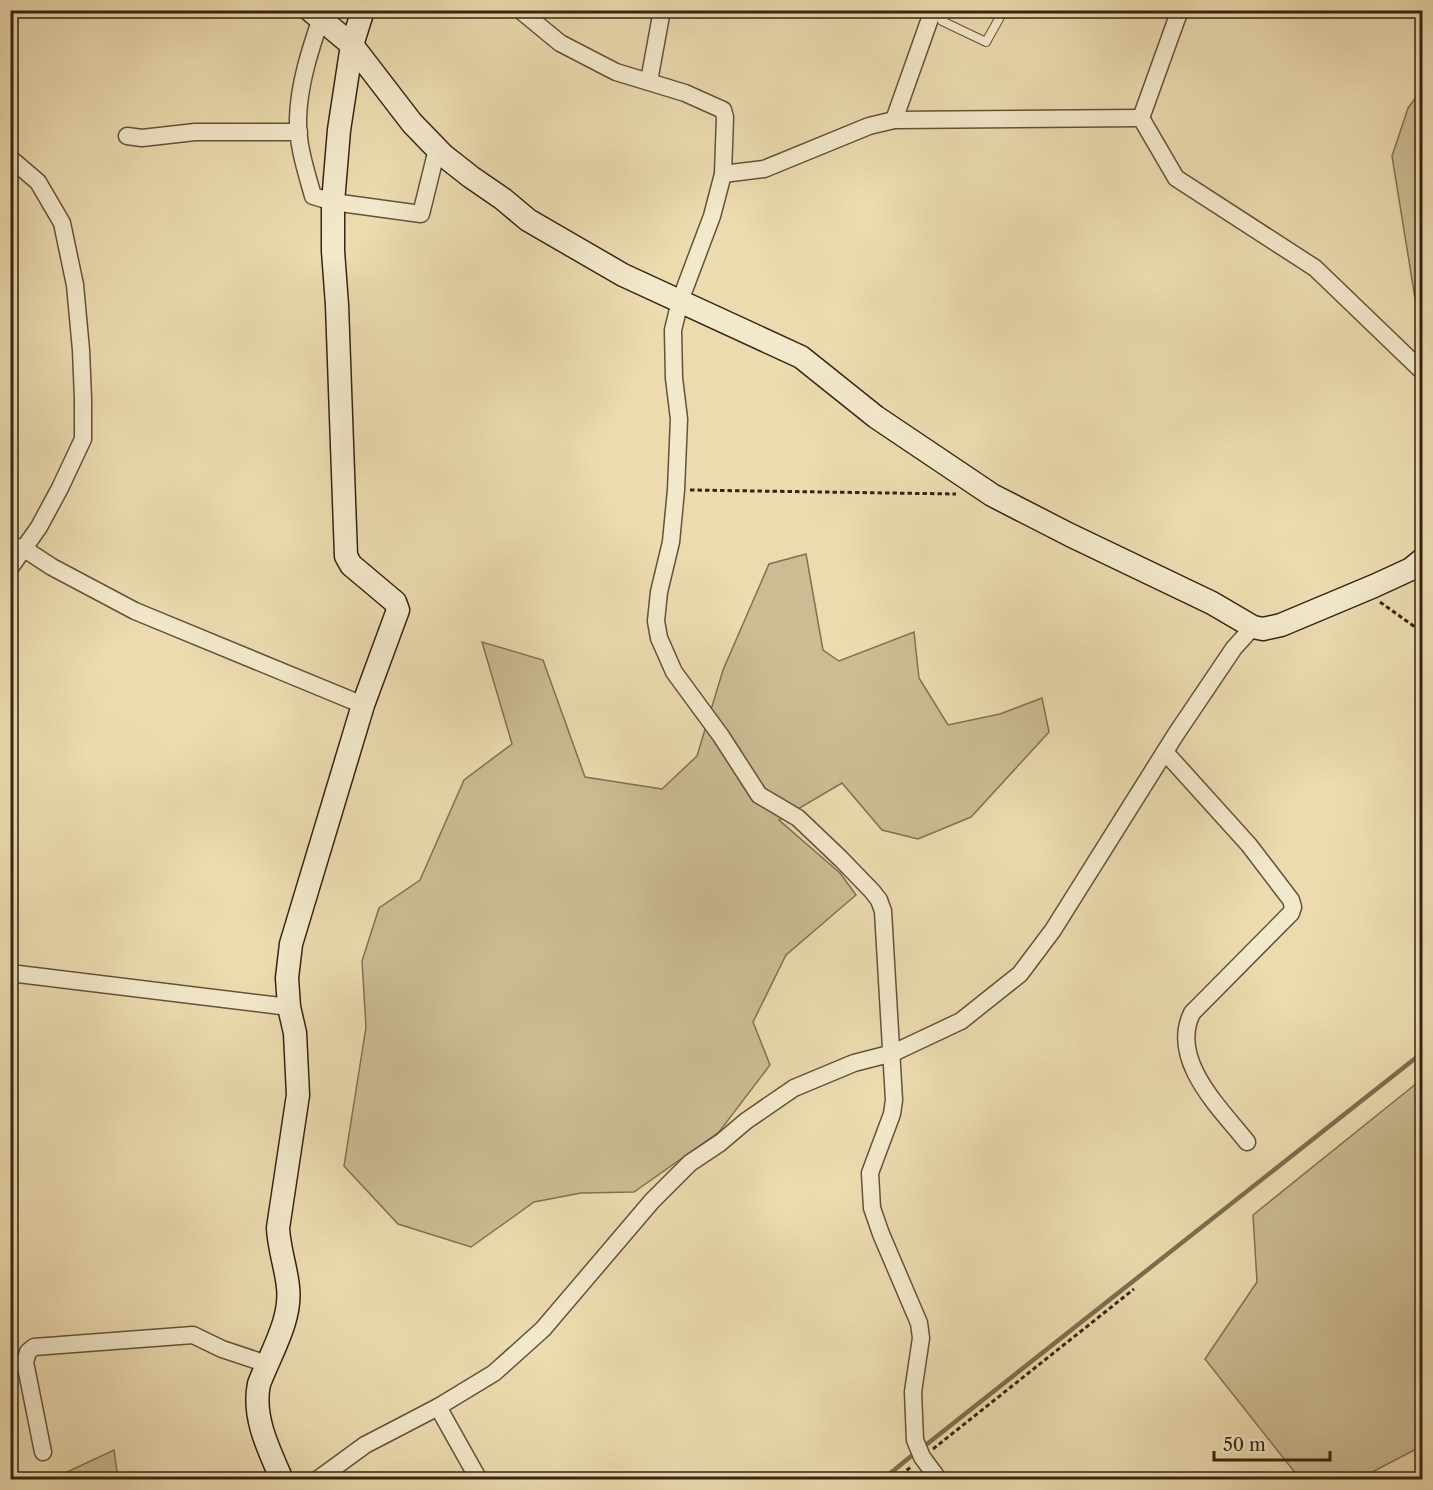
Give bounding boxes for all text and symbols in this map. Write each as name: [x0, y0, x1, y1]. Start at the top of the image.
scale bar: [1214, 1424, 1330, 1462]
text: 50 m: [1223, 1434, 1266, 1456]

